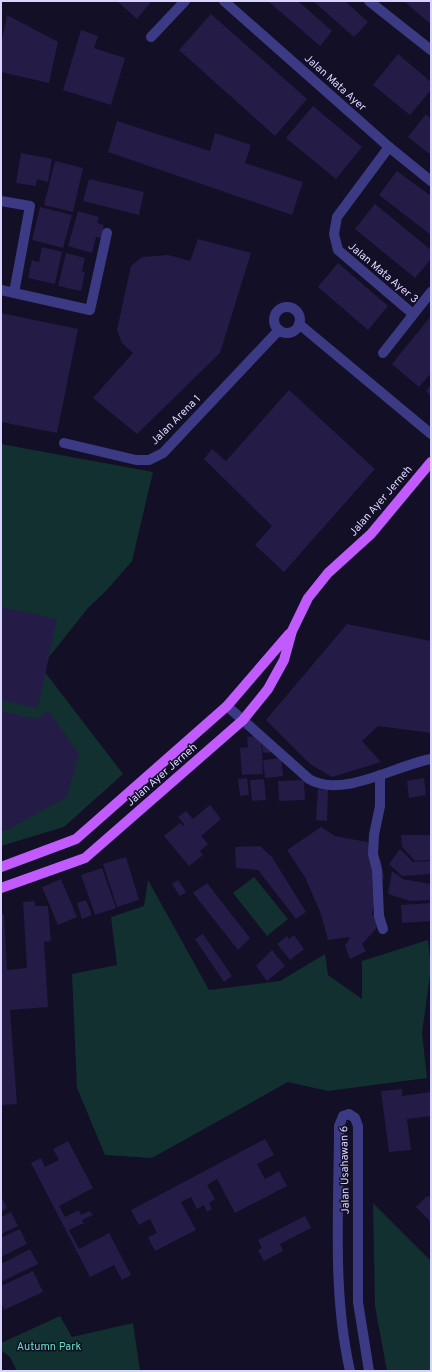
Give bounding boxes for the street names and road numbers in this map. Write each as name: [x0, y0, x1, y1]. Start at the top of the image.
street label: Jalan Mata Ayer: [301, 52, 369, 115]
street label: Jalan Mata Ayer 3: [345, 239, 421, 307]
street label: Jalan Arena 1: [148, 392, 204, 448]
street label: Jalan Ayer Jerneh: [346, 463, 416, 539]
street label: Jalan Ayer Jerneh: [124, 740, 200, 810]
street label: Jalan Usahawan 6: [337, 1126, 353, 1214]

